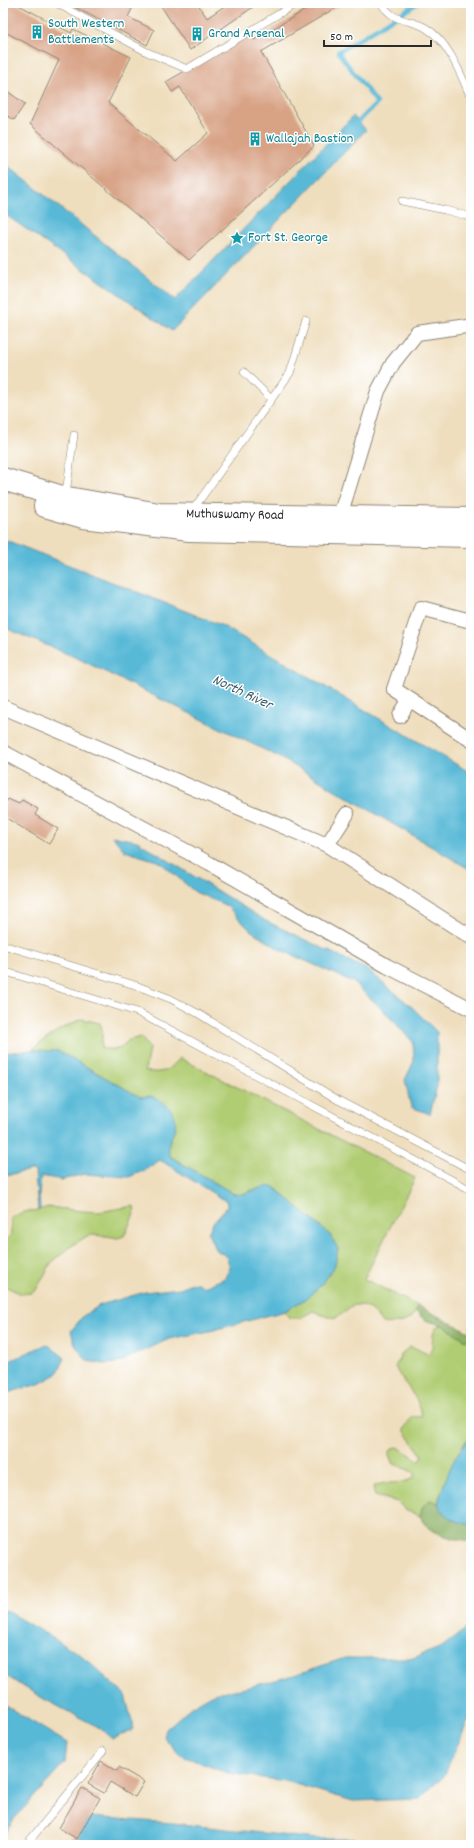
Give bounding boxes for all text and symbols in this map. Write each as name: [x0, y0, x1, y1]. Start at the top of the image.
place label: South Western Battlements: [48, 14, 124, 50]
scale bar: [324, 22, 431, 48]
building icon: South Western Battlements: [29, 24, 45, 40]
place label: Grand Arsenal: [208, 24, 285, 44]
building icon: Grand Arsenal: [189, 26, 205, 42]
text: 50 m: [330, 29, 353, 46]
place label: Wallajah Bastion: [266, 129, 353, 149]
building icon: Wallajah Bastion: [247, 131, 263, 147]
place label: Fort St. George: [248, 228, 328, 248]
place icon: Fort St. George: [229, 230, 245, 246]
street label: Muthuswamy Road: [186, 504, 284, 526]
water label: North River: [208, 670, 277, 717]

